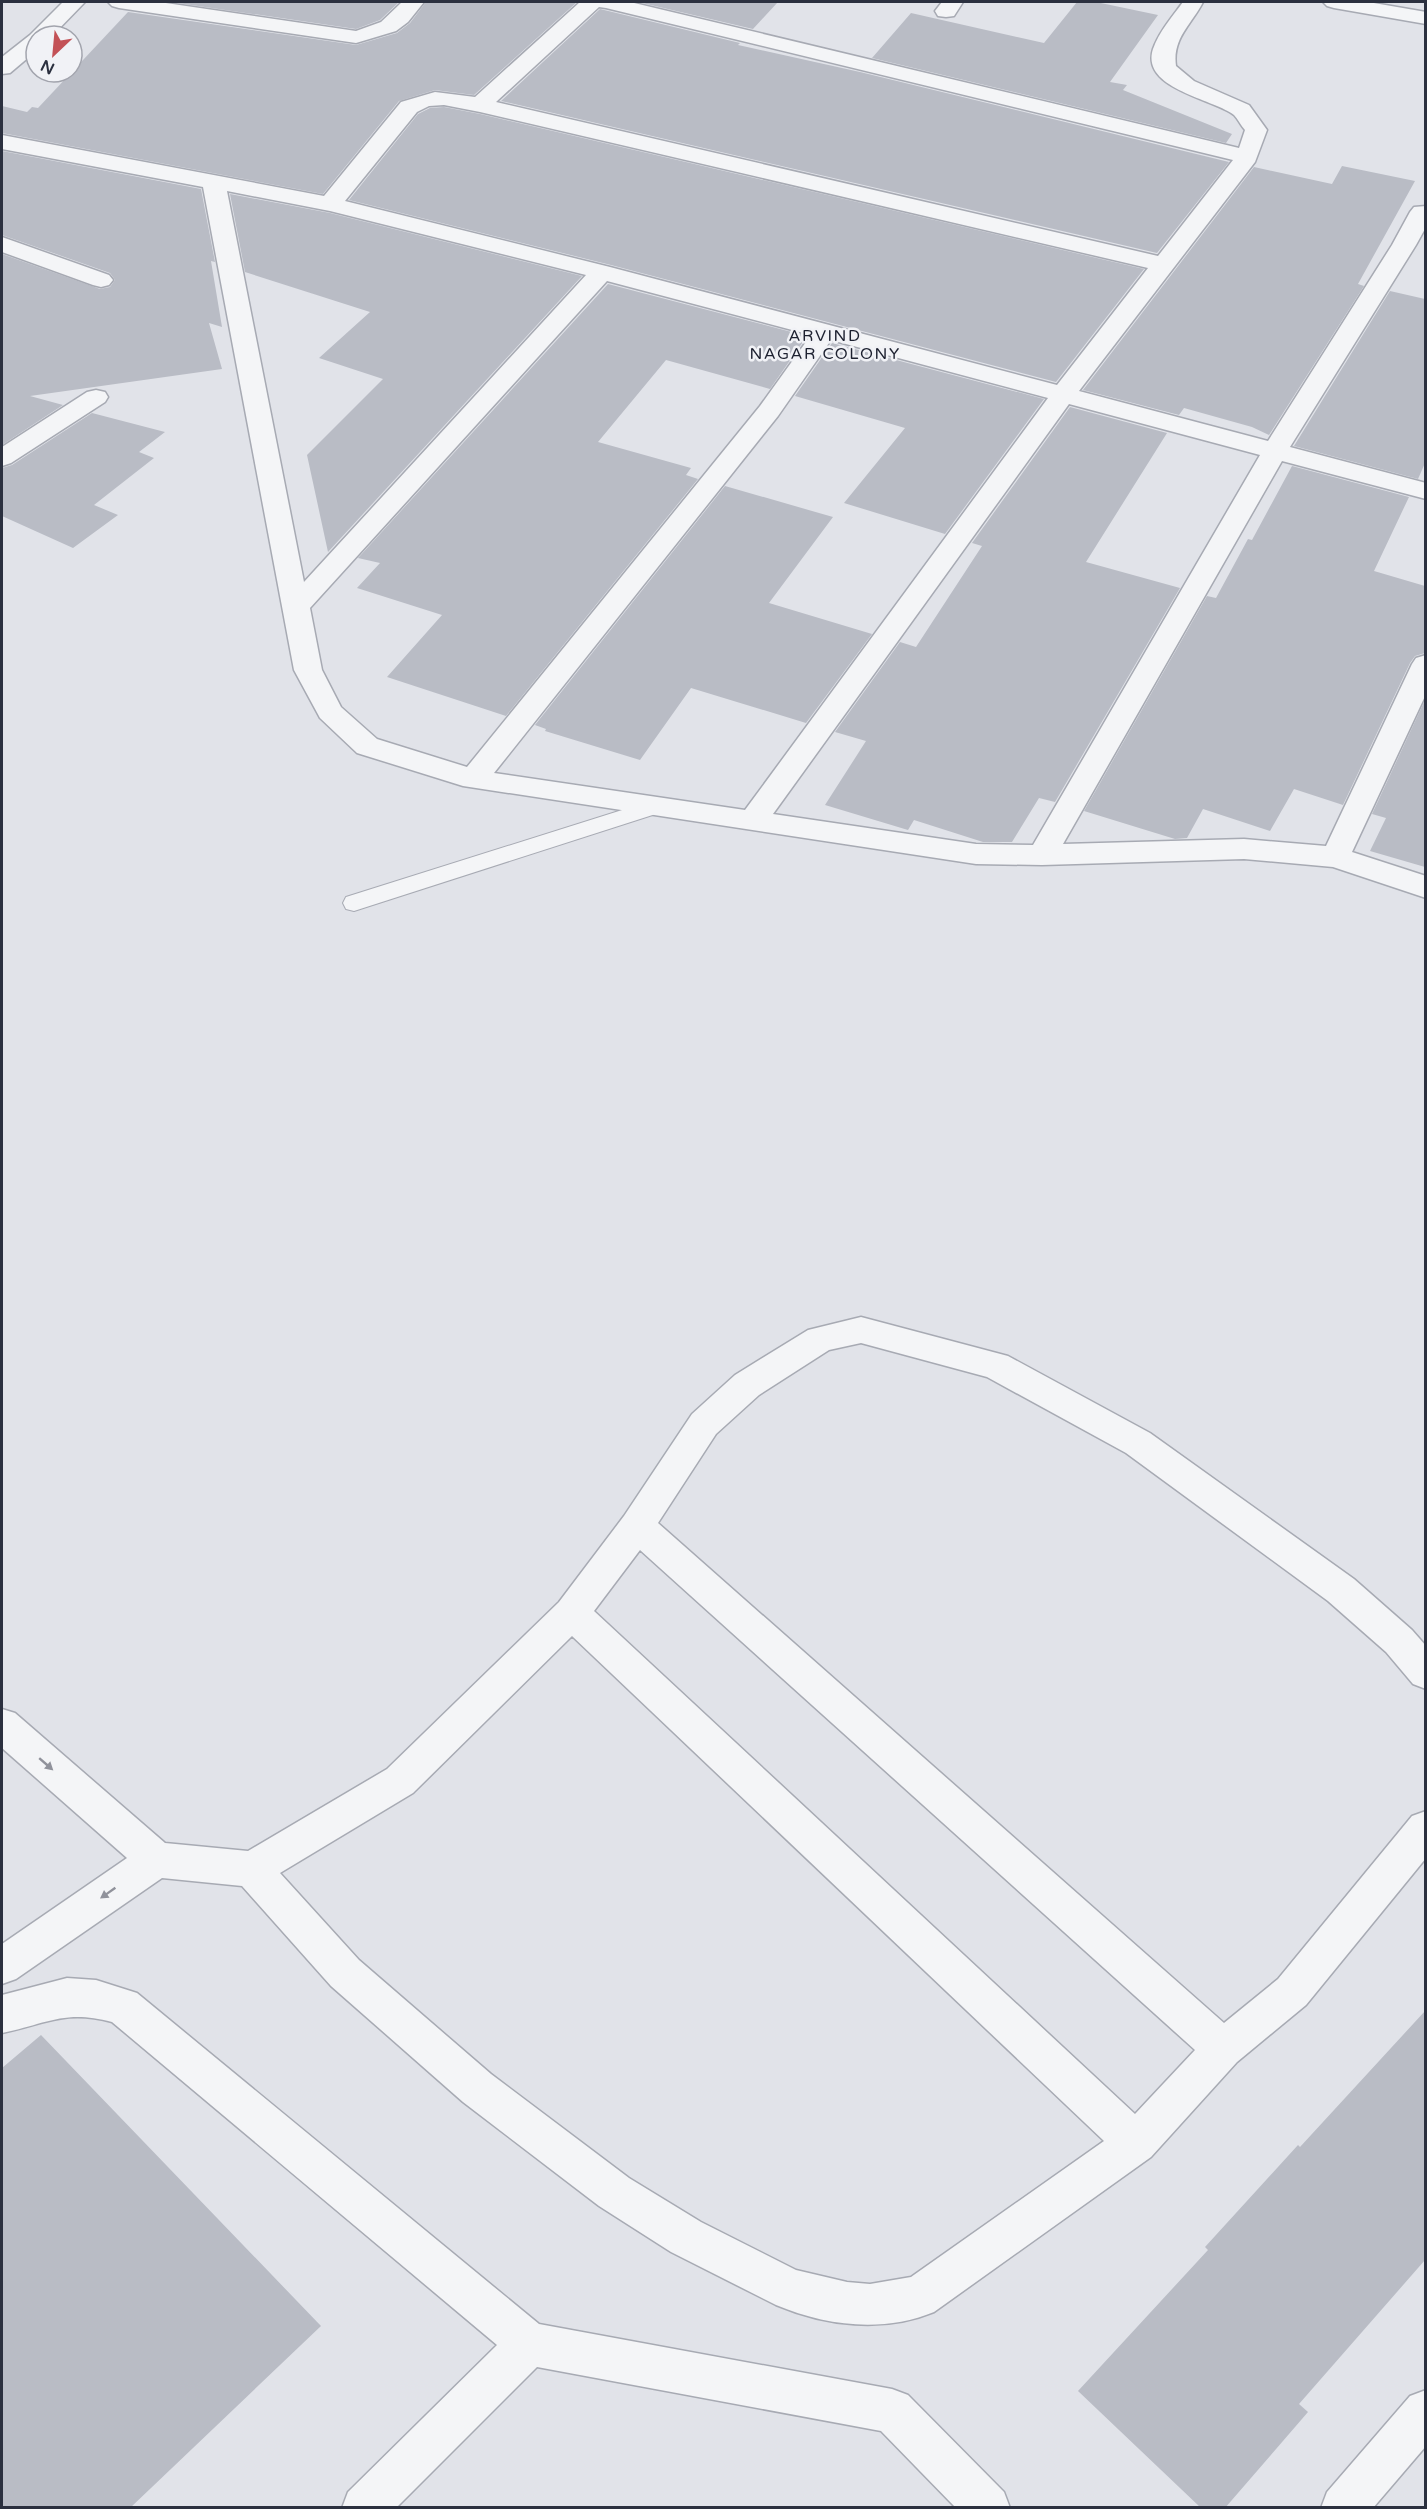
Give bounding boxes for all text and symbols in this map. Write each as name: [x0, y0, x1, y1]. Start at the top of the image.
north arrow: [24, 24, 84, 84]
text: N: [38, 55, 58, 78]
district label: ARVIND NAGAR COLONY: [749, 326, 901, 364]
one-way arrow: [38, 1757, 53, 1770]
one-way arrow: [100, 1887, 116, 1898]

